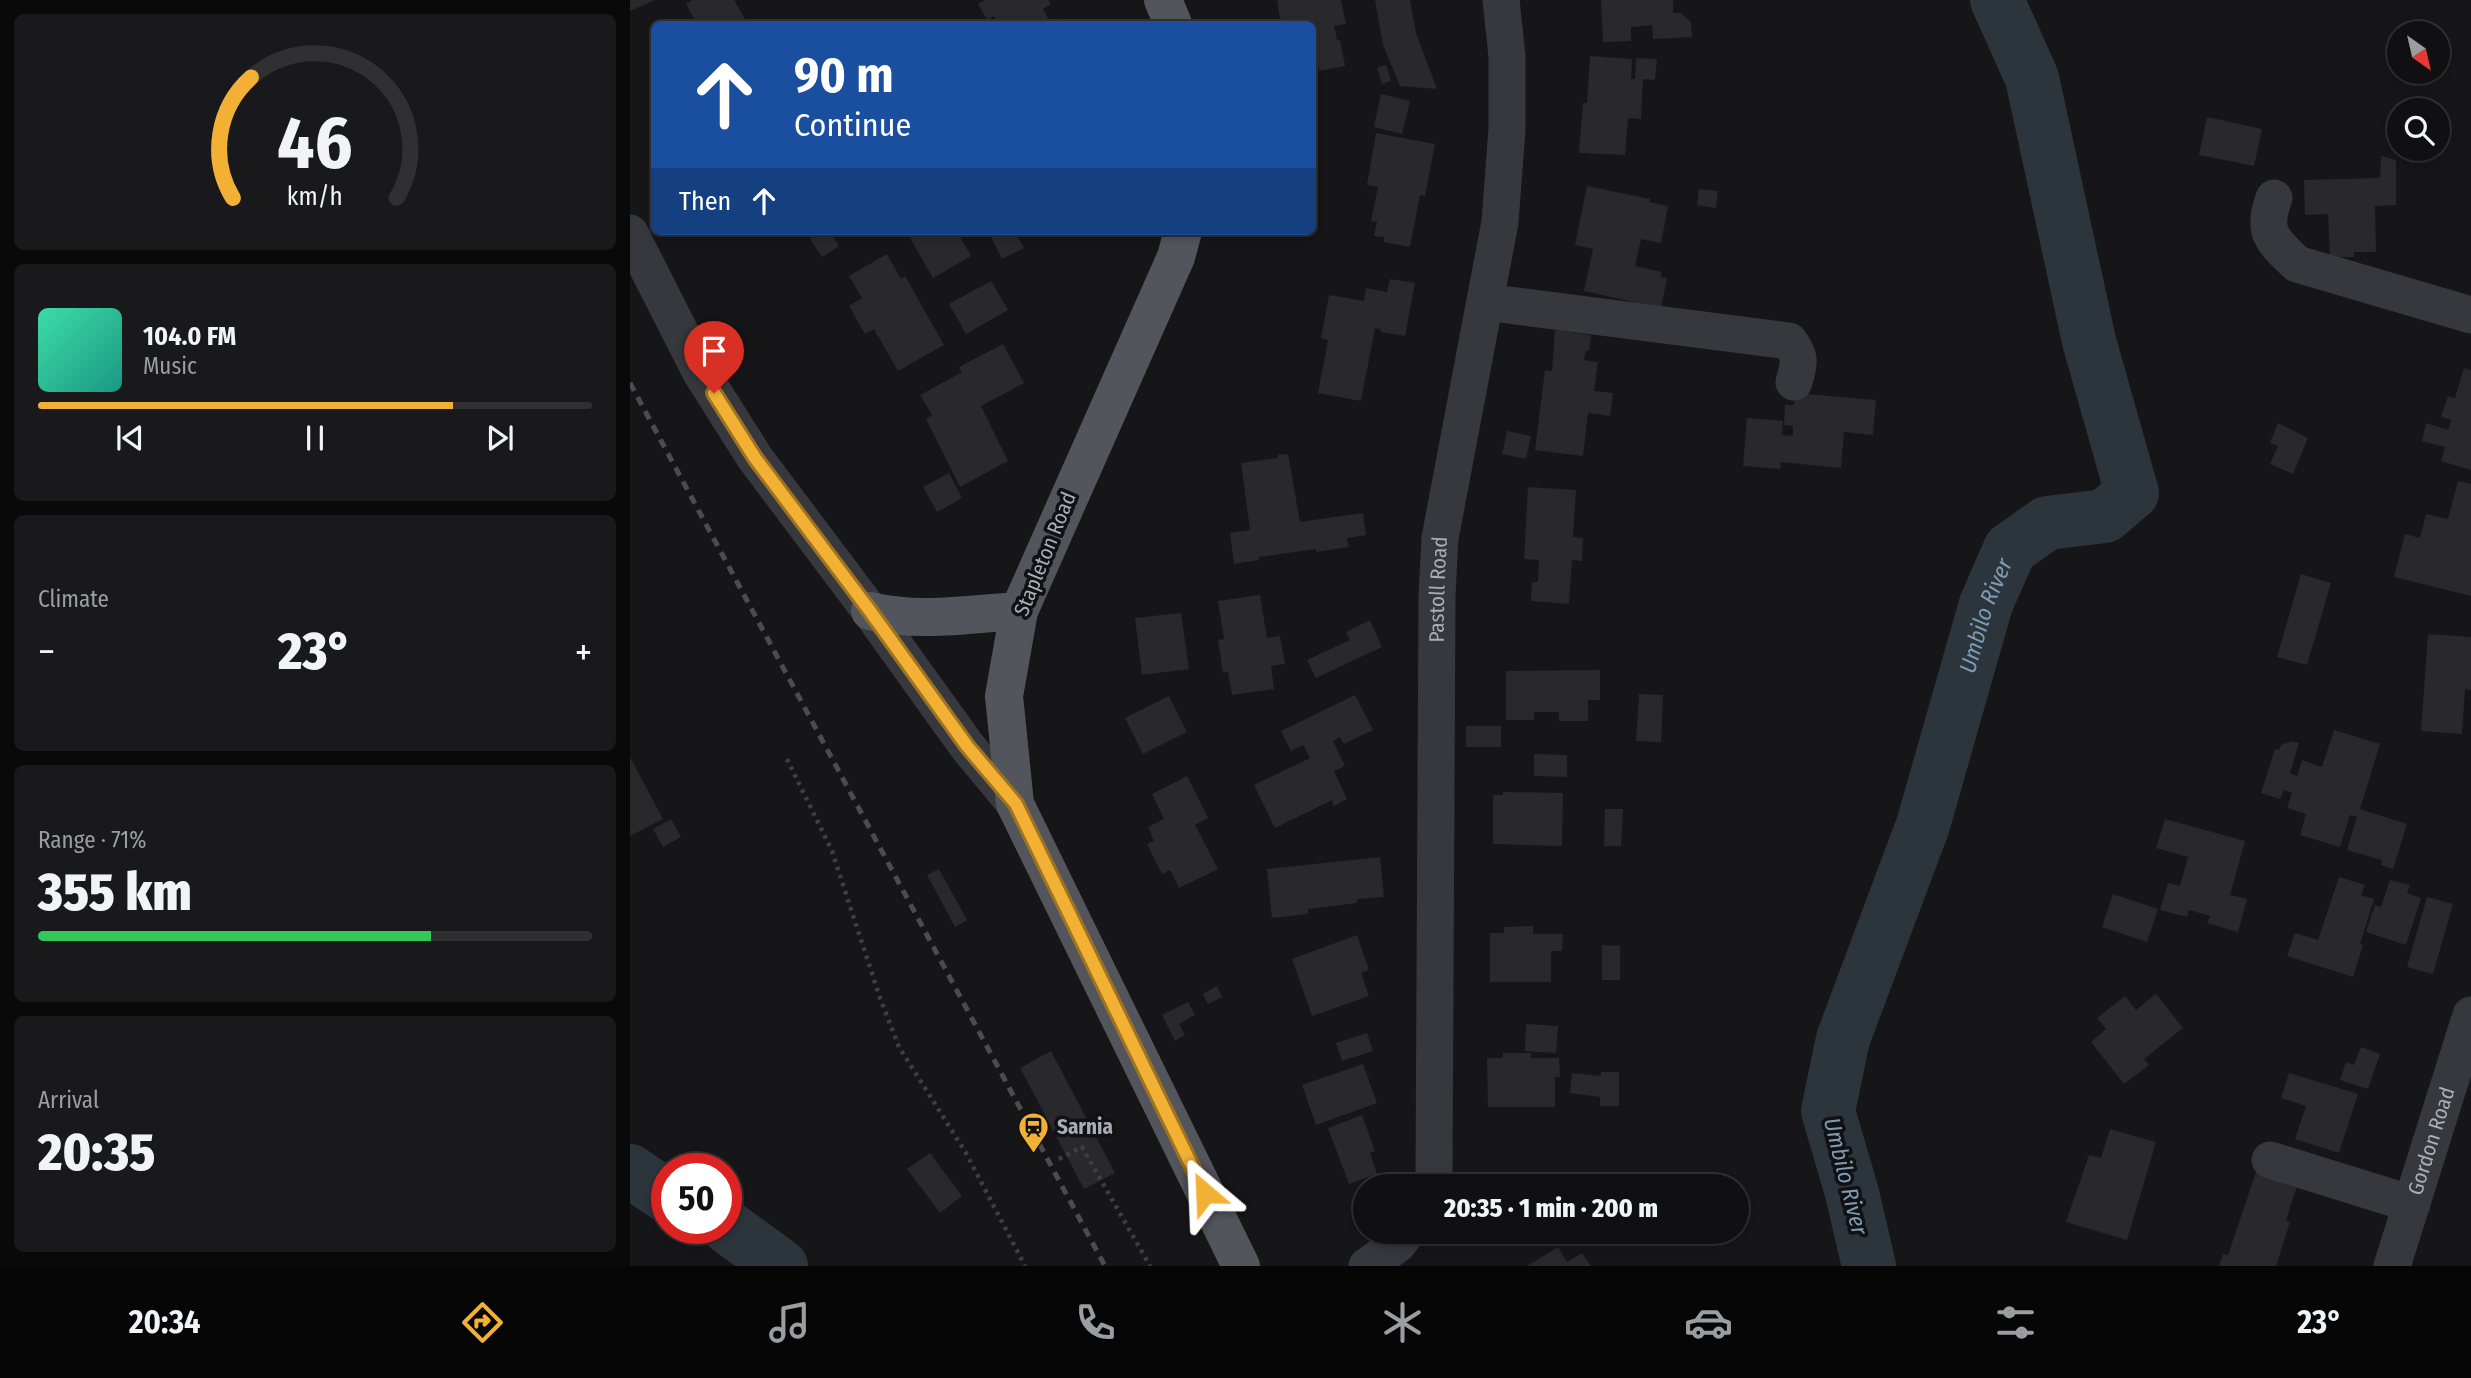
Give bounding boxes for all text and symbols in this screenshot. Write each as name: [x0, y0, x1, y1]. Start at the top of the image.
north arrow: [2387, 21, 2450, 84]
map controls: [2387, 21, 2450, 161]
text: 90 m: [794, 46, 894, 105]
icon: ahead: [679, 49, 770, 140]
button: search: [2387, 98, 2450, 161]
text: 46: [277, 101, 353, 188]
text: Continue: [794, 106, 911, 144]
text: km/h: [287, 182, 343, 212]
icon: ahead: [745, 182, 783, 220]
text: Then: [679, 186, 731, 217]
text: 104.0 FM: [143, 321, 236, 352]
pin: [684, 321, 744, 393]
icon: arrive: [695, 332, 733, 370]
text: Music: [143, 352, 197, 380]
icon: previous: [111, 419, 149, 457]
icon: pause: [296, 419, 334, 457]
icon: next: [481, 419, 519, 457]
street label: Stapleton Road: [1008, 488, 1082, 620]
street label: Pastoll Road: [1424, 536, 1453, 643]
water label: Umbilo River: [1953, 553, 2019, 676]
text: Climate: [38, 585, 109, 613]
text: 23°: [278, 620, 352, 683]
text: −: [38, 629, 55, 675]
text: +: [575, 629, 592, 675]
text: Range · 71%: [38, 826, 146, 854]
text: 355 km: [38, 861, 192, 924]
street label: Gordon Road: [2402, 1084, 2461, 1198]
text: Arrival: [38, 1086, 99, 1114]
station icon: Sarnia: [1017, 1110, 1051, 1154]
place label: Sarnia: [1057, 1114, 1113, 1140]
water label: Umbilo River: [1818, 1115, 1874, 1238]
text: 20:35: [38, 1121, 155, 1184]
speed limit sign: 50: [651, 1153, 742, 1244]
position arrow: [1168, 1156, 1242, 1230]
text: 20:35 · 1 min · 200 m: [1444, 1193, 1658, 1224]
icon: directions: [458, 1298, 507, 1347]
icon: music: [765, 1298, 814, 1347]
icon: phone: [1071, 1298, 1120, 1347]
icon: climate: [1378, 1298, 1427, 1347]
icon: car: [1684, 1298, 1733, 1347]
icon: filters: [1991, 1298, 2040, 1347]
text: 20:34: [129, 1303, 200, 1341]
text: 23°: [2297, 1303, 2342, 1341]

